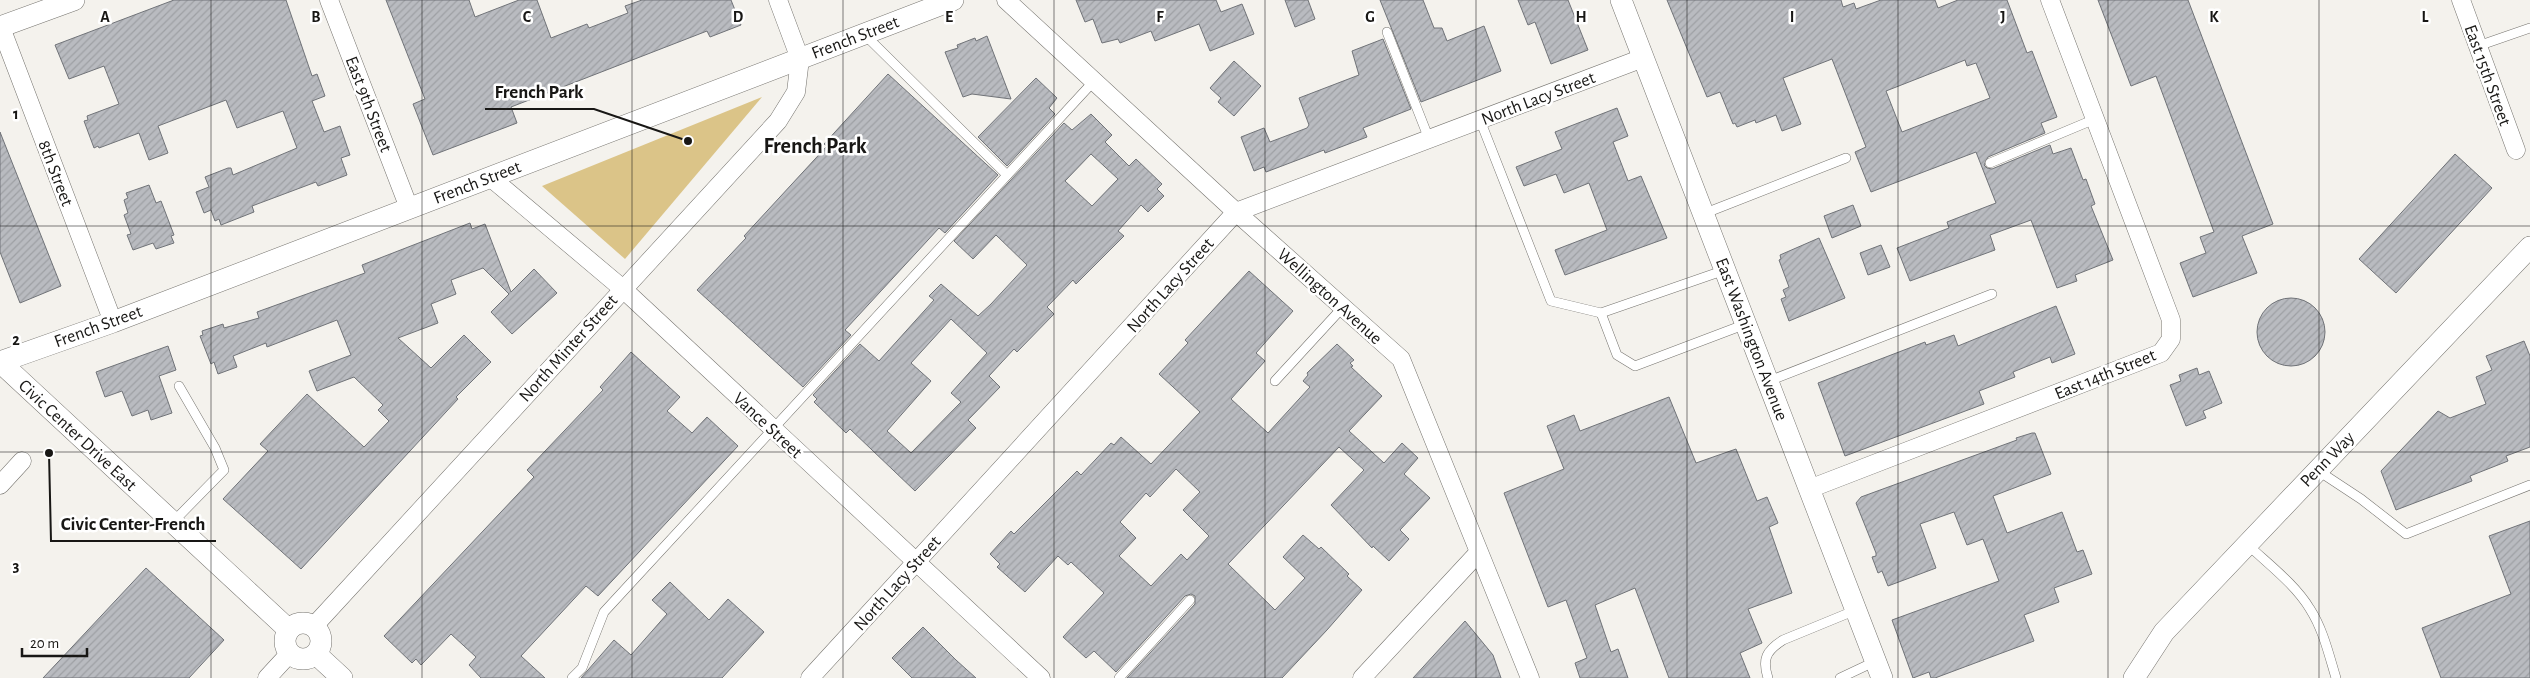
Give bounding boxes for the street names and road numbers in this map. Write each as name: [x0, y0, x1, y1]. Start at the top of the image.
street label: French Street: [809, 13, 902, 63]
street label: East 15th Street: [2460, 22, 2514, 129]
street label: East 9th Street: [342, 54, 395, 155]
street label: North Lacy Street: [1479, 69, 1598, 129]
street label: 8th Street: [34, 138, 76, 209]
street label: French Street: [431, 158, 524, 208]
street label: North Lacy Street: [1124, 235, 1218, 336]
street label: Wellington Avenue: [1274, 245, 1385, 348]
street label: East Washington Avenue: [1712, 256, 1790, 423]
street label: North Minter Street: [516, 291, 622, 406]
street label: French Street: [52, 303, 145, 351]
street label: East 14th Street: [2052, 346, 2159, 403]
street label: Civic Center Drive East: [15, 377, 140, 495]
street label: Vance Street: [729, 389, 806, 462]
street label: Penn Way: [2297, 428, 2358, 491]
street label: North Lacy Street: [851, 533, 945, 634]

